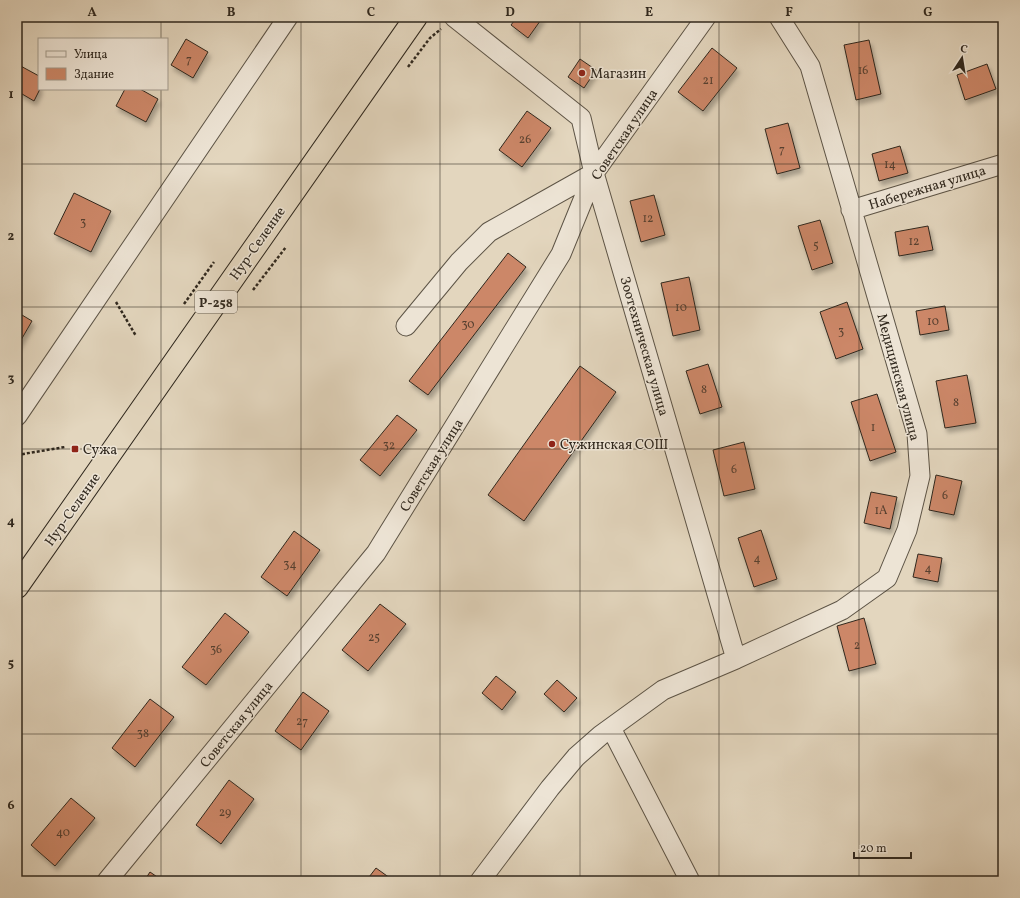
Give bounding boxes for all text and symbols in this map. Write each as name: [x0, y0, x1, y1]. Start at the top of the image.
text: A: [87, 4, 97, 22]
text: B: [227, 4, 236, 22]
text: C: [367, 4, 375, 22]
text: D: [505, 4, 515, 22]
text: E: [645, 4, 653, 22]
text: F: [785, 4, 793, 22]
text: G: [923, 4, 933, 22]
legend: [38, 38, 168, 90]
north arrow: [942, 38, 982, 78]
text: С: [959, 42, 969, 58]
text: Улица: [74, 47, 107, 63]
house number: 7: [186, 52, 192, 68]
house number: 16: [858, 63, 868, 79]
place label: Магазин: [590, 65, 647, 84]
text: Здание: [74, 67, 114, 83]
marker: Магазин: [577, 68, 587, 78]
house number: 21: [702, 73, 714, 89]
street label: Советская улица: [588, 85, 663, 184]
text: 1: [8, 86, 14, 104]
house number: 26: [519, 132, 531, 148]
house number: 7: [779, 142, 785, 158]
house number: 14: [884, 157, 896, 173]
street label: Набережная улица: [867, 162, 988, 215]
street label: Нур-Селение: [226, 203, 291, 284]
house number: 12: [642, 211, 654, 227]
house number: 3: [80, 215, 86, 231]
text: 2: [8, 228, 15, 246]
house number: 12: [908, 234, 920, 250]
house number: 5: [813, 238, 819, 254]
street label: Зоотехническая улица: [615, 274, 673, 418]
road number: Р-258: [195, 291, 237, 313]
house number: 10: [675, 300, 687, 316]
street label: Медицинская улица: [871, 312, 924, 443]
house number: 10: [927, 314, 939, 330]
house number: 30: [461, 317, 475, 333]
house number: 3: [838, 324, 844, 340]
text: 3: [8, 370, 15, 388]
house number: 8: [701, 382, 707, 398]
house number: 8: [953, 395, 959, 411]
street label: Советская улица: [396, 416, 469, 516]
house number: 1: [871, 420, 875, 436]
place label: Сужинская СОШ: [560, 436, 668, 455]
house number: 32: [383, 438, 395, 454]
marker: Сужинская СОШ: [547, 439, 557, 449]
place label: Сужа: [83, 441, 117, 460]
marker: Сужа: [70, 444, 80, 454]
house number: 6: [731, 462, 737, 478]
street label: Нур-Селение: [41, 469, 106, 550]
house number: 6: [942, 488, 948, 504]
house number: 1А: [874, 503, 888, 519]
text: 4: [7, 513, 15, 531]
house number: 4: [753, 551, 761, 567]
house number: 34: [283, 557, 297, 573]
house number: 4: [924, 561, 932, 577]
house number: 25: [368, 630, 380, 646]
house number: 2: [854, 638, 860, 654]
house number: 36: [210, 642, 222, 658]
text: 5: [8, 655, 14, 673]
street label: Советская улица: [196, 678, 278, 772]
house number: 27: [296, 714, 308, 730]
house number: 38: [137, 726, 149, 742]
text: 6: [7, 797, 15, 815]
house number: 29: [219, 805, 231, 821]
house number: 40: [56, 825, 70, 841]
scale bar: [854, 834, 911, 860]
text: 20 m: [860, 841, 887, 857]

